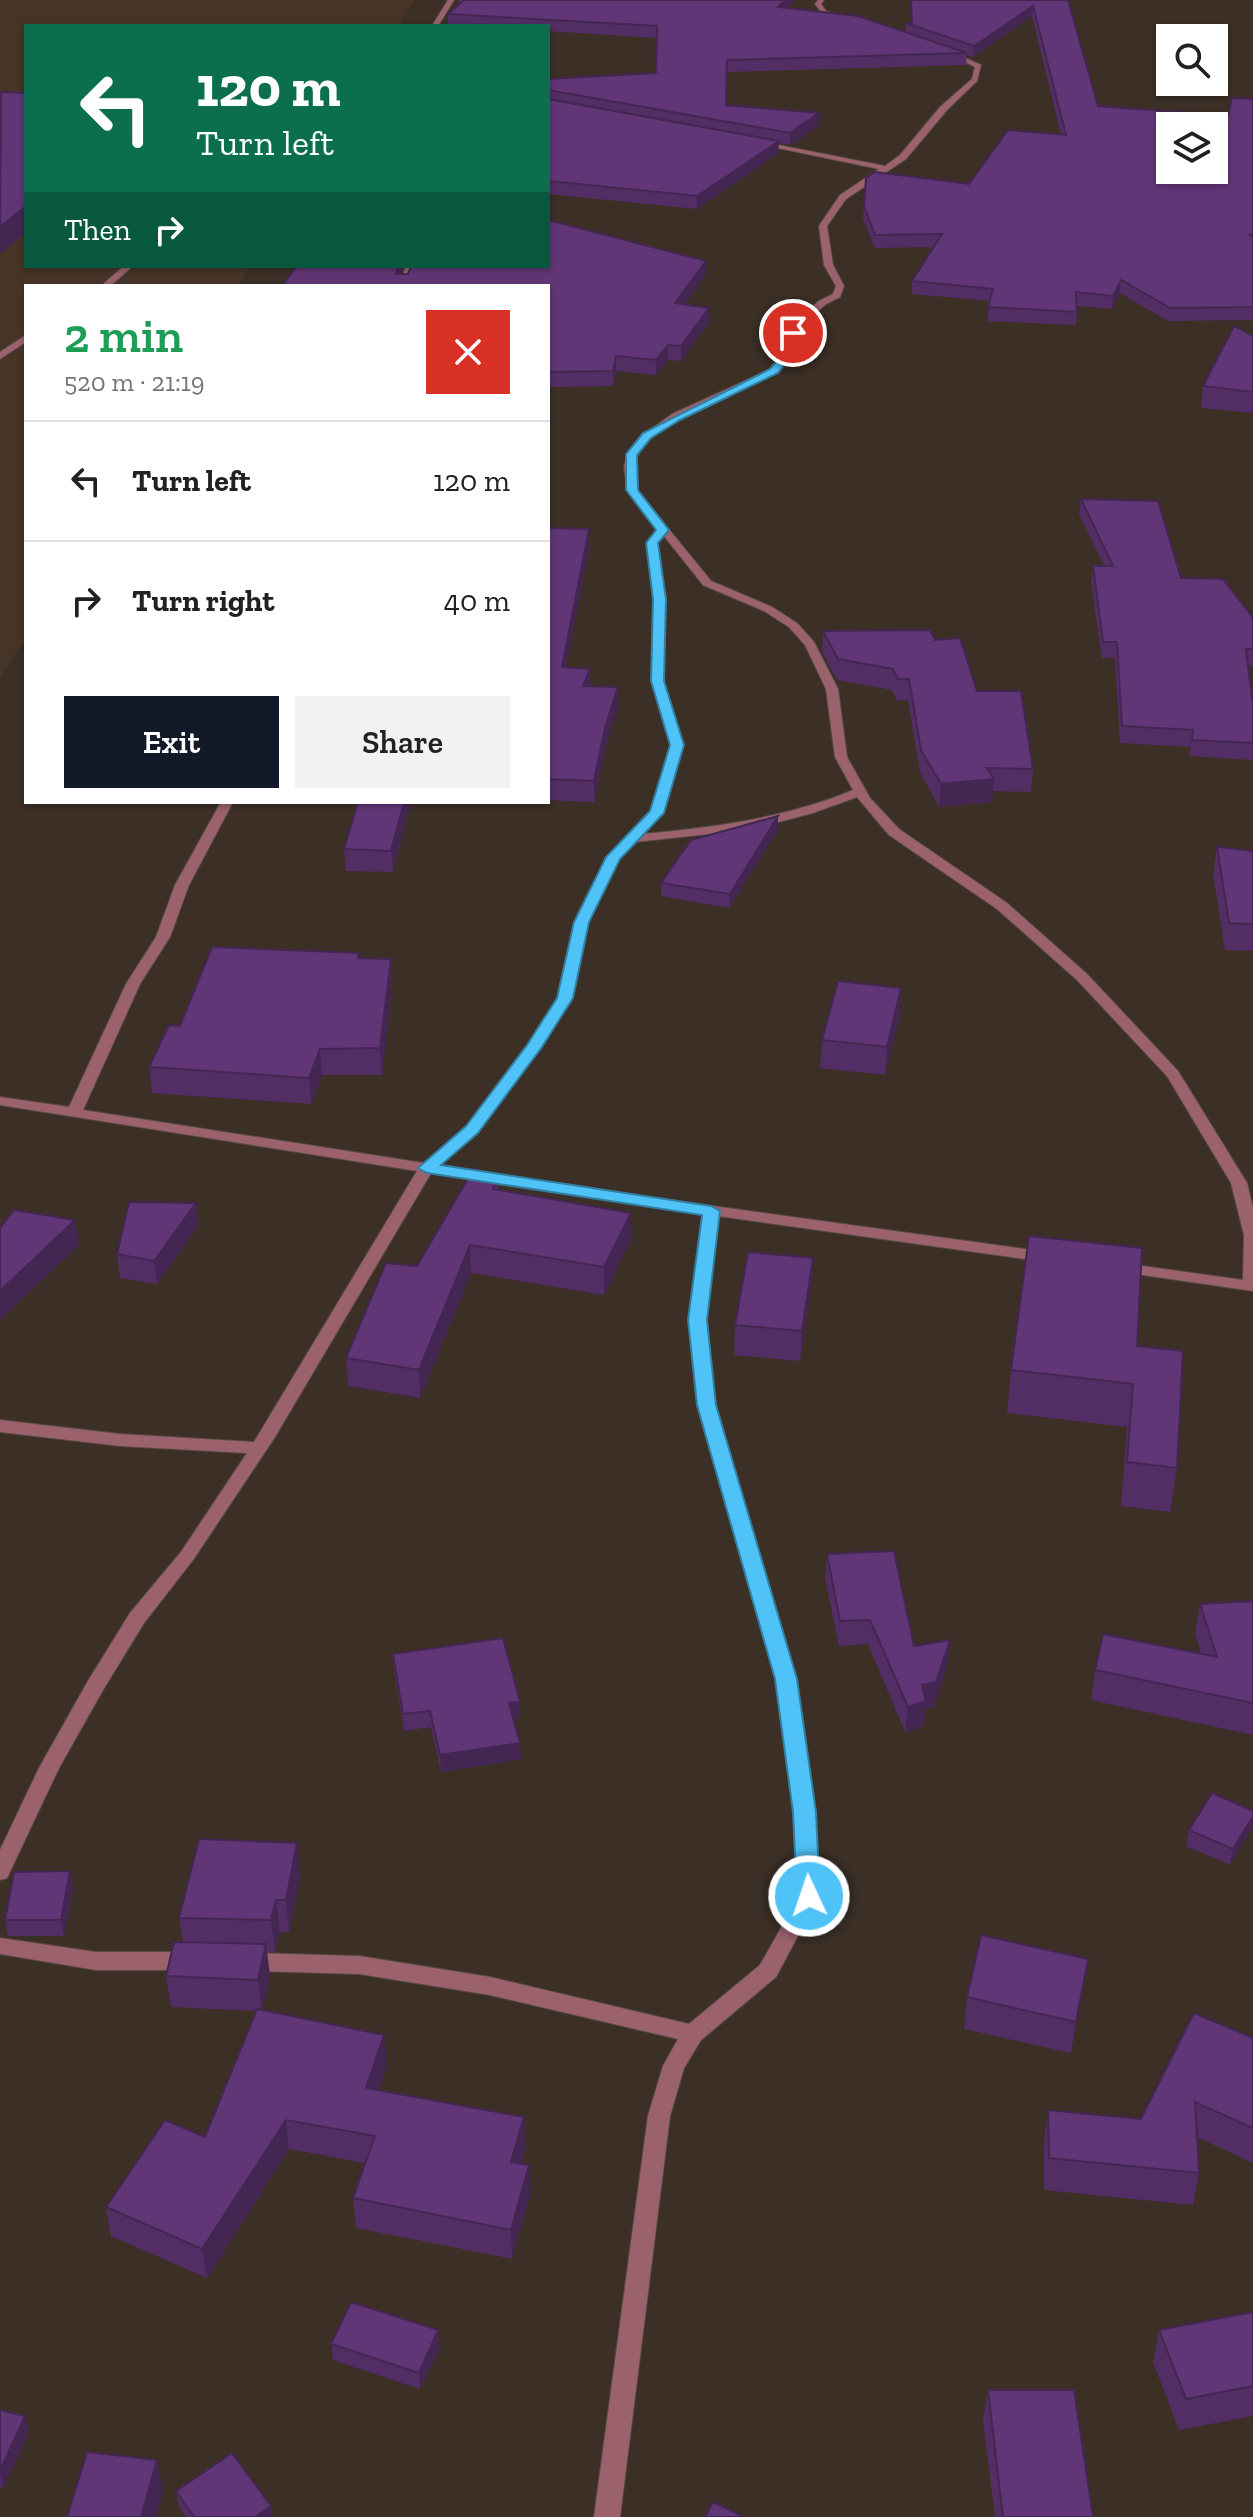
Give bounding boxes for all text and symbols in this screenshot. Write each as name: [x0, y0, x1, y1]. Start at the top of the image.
map controls: [1156, 24, 1228, 184]
button: search: [1156, 24, 1228, 96]
text: 120 m: [196, 53, 340, 120]
icon: left: [64, 56, 168, 160]
button: layers: [1156, 112, 1228, 184]
text: Turn left: [196, 121, 334, 164]
icon: right: [147, 208, 191, 252]
text: Then: [64, 212, 131, 248]
pin: [759, 299, 827, 367]
text: 2 min: [64, 307, 183, 364]
button: close: [426, 310, 510, 394]
icon: arrive: [771, 311, 815, 355]
text: 520 m · 21:19: [64, 366, 205, 398]
icon: left: [64, 459, 108, 503]
text: Turn left: [132, 463, 251, 499]
text: 120 m: [433, 463, 510, 499]
icon: right: [64, 579, 108, 623]
text: Turn right: [132, 583, 274, 619]
text: 40 m: [444, 583, 510, 619]
button: Exit: [64, 696, 279, 788]
button: Share: [295, 696, 510, 788]
position arrow: [767, 1854, 851, 1938]

